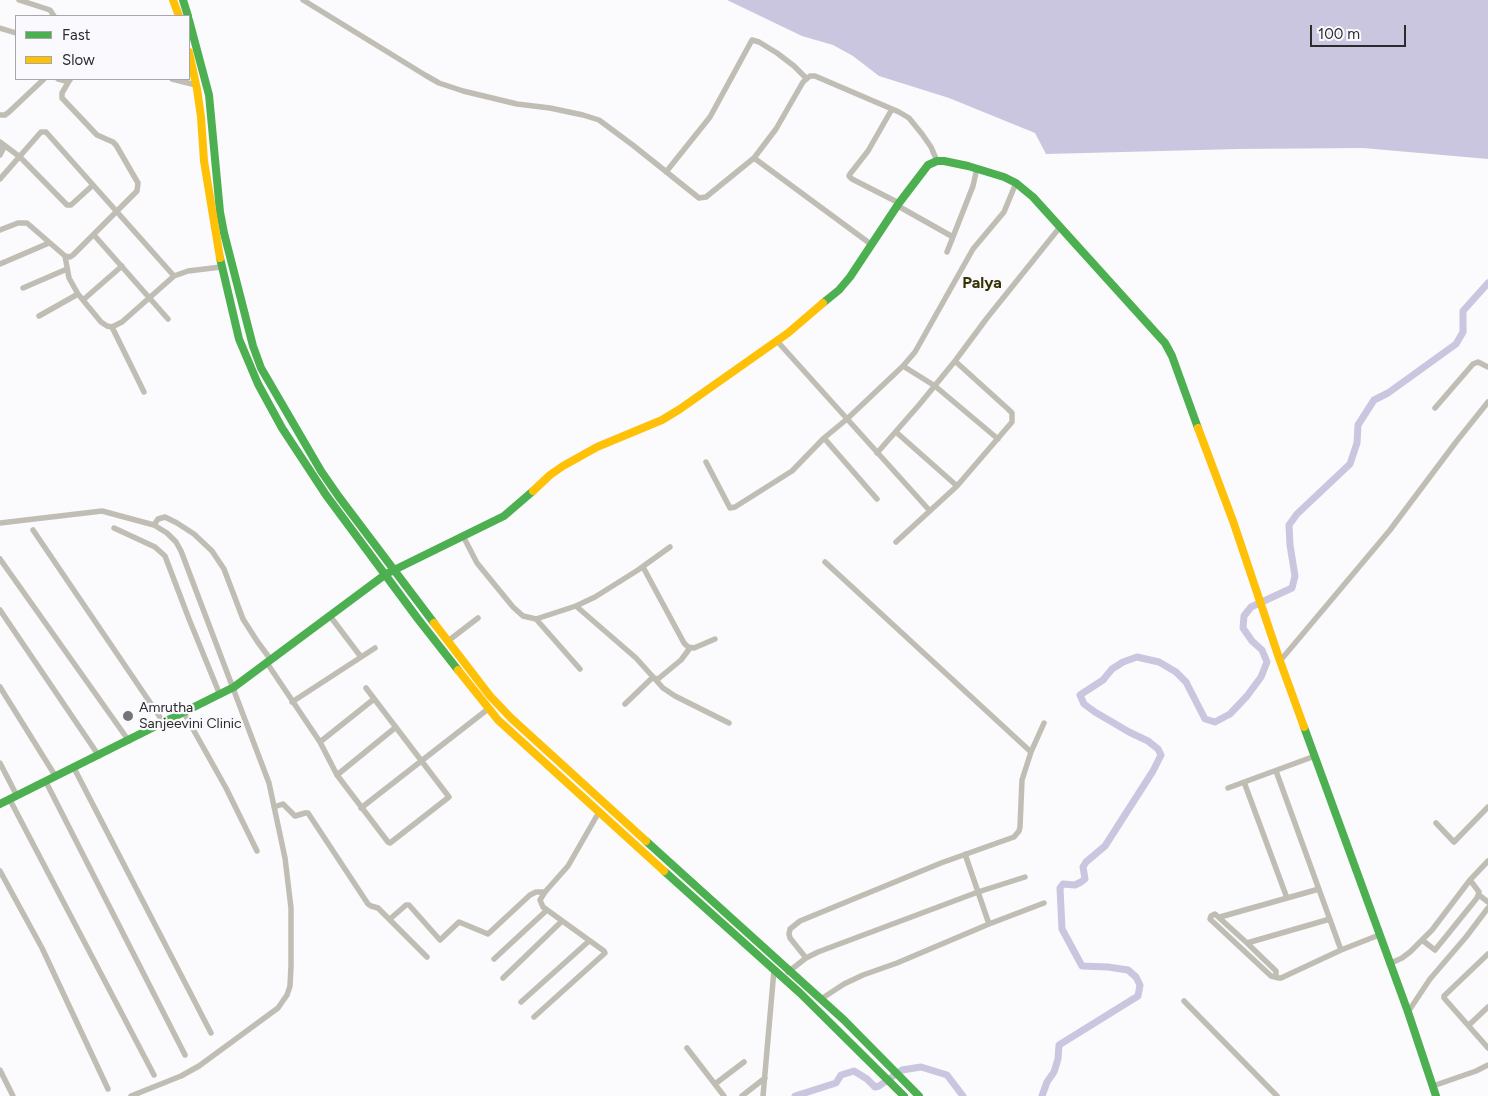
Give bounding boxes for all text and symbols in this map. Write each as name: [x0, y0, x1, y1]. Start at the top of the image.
legend: [15, 15, 190, 80]
scale bar: [1313, 15, 1409, 47]
text: 100 m: [1318, 25, 1360, 43]
text: Fast: [62, 26, 90, 44]
text: Slow: [62, 51, 95, 69]
district label: Palya: [962, 273, 1002, 293]
place label: Amrutha Sanjeevini Clinic: [139, 700, 242, 732]
marker: Amrutha Sanjeevini Clinic: [121, 709, 135, 723]

